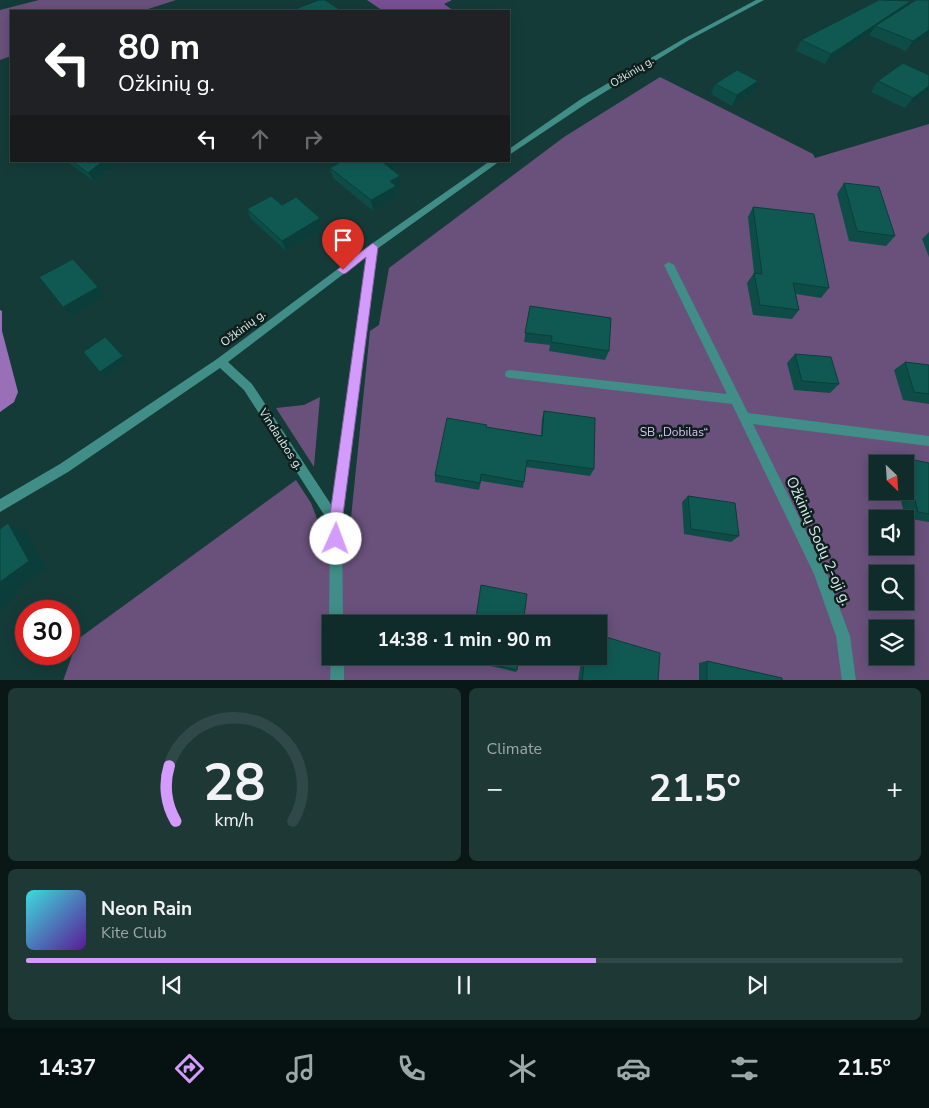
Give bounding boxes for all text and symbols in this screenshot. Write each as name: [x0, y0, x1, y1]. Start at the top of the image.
text: 80 m: [118, 24, 200, 71]
icon: left: [35, 30, 100, 95]
street label: Ožkinių g.: [607, 53, 657, 91]
text: Ožkinių g.: [118, 69, 215, 99]
icon: left: [193, 125, 221, 153]
icon: ahead: [246, 125, 274, 153]
icon: right: [299, 125, 327, 153]
pin: [322, 219, 364, 270]
icon: arrive: [329, 226, 357, 254]
street label: Ožkinių g.: [217, 306, 269, 350]
street label: Vindaubos g.: [255, 404, 307, 473]
park label: SB „Dobilas“: [640, 424, 708, 440]
north arrow: [869, 455, 914, 500]
map controls: [869, 455, 914, 665]
street label: Ožkinių Sodų 2-oji g.: [782, 473, 856, 609]
button: sound: [869, 510, 914, 555]
position arrow: [309, 512, 361, 564]
button: search: [869, 565, 914, 610]
speed limit sign: 30: [15, 600, 80, 665]
button: layers: [869, 620, 914, 665]
text: 14:38 · 1 min · 90 m: [377, 627, 552, 653]
text: Climate: [487, 738, 542, 760]
text: 28: [203, 747, 265, 818]
text: 21.5°: [649, 763, 741, 814]
text: −: [487, 770, 503, 808]
text: +: [886, 770, 903, 808]
text: km/h: [215, 808, 254, 832]
text: Neon Rain: [101, 896, 192, 922]
text: Kite Club: [101, 922, 167, 944]
icon: previous: [158, 971, 186, 999]
icon: pause: [450, 971, 478, 999]
icon: next: [743, 971, 771, 999]
icon: directions: [172, 1051, 207, 1086]
icon: music: [283, 1051, 318, 1086]
icon: phone: [394, 1051, 429, 1086]
icon: climate: [505, 1051, 540, 1086]
icon: car: [616, 1051, 651, 1086]
icon: filters: [727, 1051, 762, 1086]
text: 14:37: [38, 1053, 96, 1083]
text: 21.5°: [838, 1053, 891, 1083]

